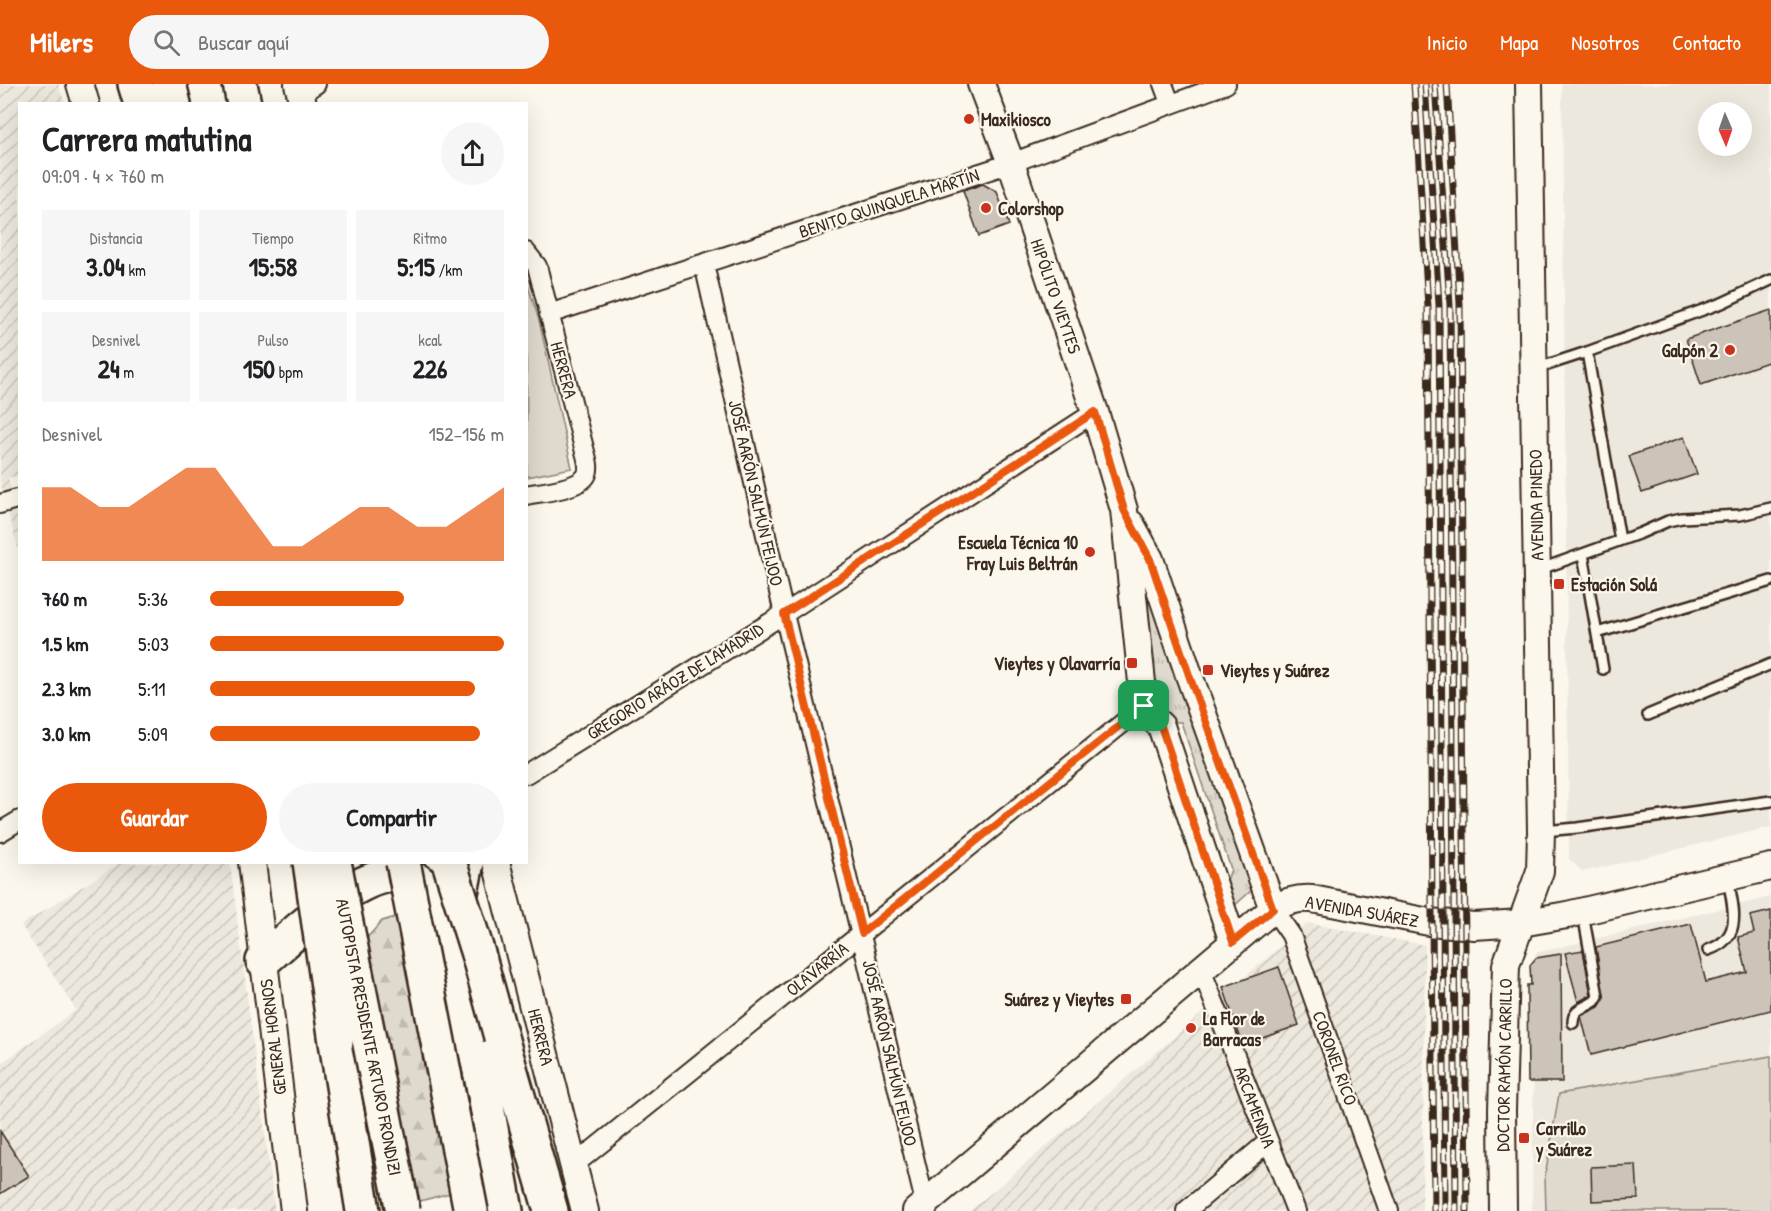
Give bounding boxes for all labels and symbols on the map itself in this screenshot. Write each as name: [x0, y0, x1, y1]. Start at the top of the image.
north arrow: [1698, 102, 1752, 156]
place label: Maxikiosco: [981, 107, 1052, 132]
marker: Maxikiosco: [962, 112, 976, 126]
street label: BENITO QUINQUELA MARTÍN: [796, 162, 982, 244]
place label: Colorshop: [998, 196, 1064, 222]
marker: Colorshop: [979, 201, 993, 215]
street label: HIPÓLITO VIEYTES: [1025, 235, 1087, 357]
place label: Galpón 2: [1662, 338, 1719, 364]
street label: HERRERA: [544, 339, 584, 401]
marker: Galpón 2: [1723, 343, 1737, 357]
street label: JOSÉ AARÓN SALMÚN FEIJOO: [722, 398, 790, 588]
street label: AVENIDA PINEDO: [1523, 449, 1549, 561]
place label: Escuela Técnica 10 Fray Luis Beltrán: [958, 530, 1078, 577]
marker: Escuela Técnica 10 Fray Luis Beltrán: [1083, 545, 1097, 559]
place label: Estación Solá: [1571, 572, 1658, 597]
marker: Estación Solá: [1552, 577, 1566, 591]
street label: GREGORIO ARÁOZ DE LAMADRID: [582, 616, 769, 746]
place label: Vieytes y Olavarría: [994, 651, 1121, 677]
marker: Vieytes y Olavarría: [1125, 656, 1139, 670]
place label: Vieytes y Suárez: [1220, 658, 1330, 684]
marker: Vieytes y Suárez: [1201, 663, 1215, 677]
pin: [1118, 680, 1169, 731]
street label: AVENIDA SUÁREZ: [1304, 889, 1420, 933]
street label: AUTOPISTA PRESIDENTE ARTURO FRONDIZI: [330, 896, 408, 1178]
street label: OLAVARRÍA: [780, 936, 854, 1002]
street label: JOSÉ AARÓN SALMÚN FEIJOO: [856, 958, 924, 1148]
street label: GENERAL HORNOS: [254, 978, 292, 1096]
street label: DOCTOR RAMÓN CARRILLO: [1490, 978, 1518, 1152]
place label: Suárez y Vieytes: [1005, 987, 1114, 1013]
marker: Suárez y Vieytes: [1119, 992, 1133, 1006]
street label: HERRERA: [522, 1006, 560, 1068]
place label: La Flor de Barracas: [1203, 1006, 1266, 1052]
street label: CORONEL RICO: [1306, 1007, 1364, 1109]
marker: La Flor de Barracas: [1184, 1021, 1198, 1035]
street label: ARCAMENDIA: [1228, 1063, 1282, 1152]
place label: Carrillo y Suárez: [1535, 1116, 1592, 1163]
marker: Carrillo y Suárez: [1517, 1131, 1531, 1145]

